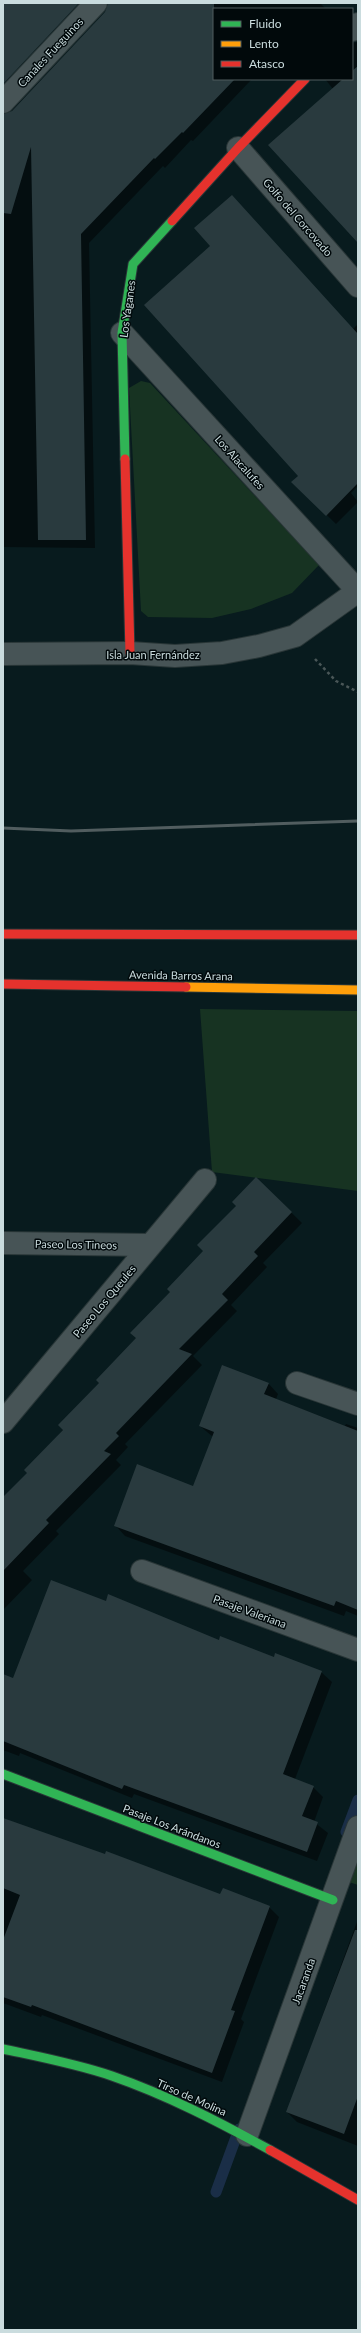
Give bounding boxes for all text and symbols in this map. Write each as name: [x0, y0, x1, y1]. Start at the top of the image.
legend: [213, 8, 353, 80]
street label: Canales Fueguinos: [15, 15, 86, 89]
text: Fluido: [249, 16, 282, 31]
text: Lento: [249, 36, 279, 51]
text: Atasco: [249, 56, 285, 71]
street label: Golfo del Corcovado: [261, 175, 335, 259]
street label: Los Yaganes: [117, 279, 137, 338]
street label: Los Alacalufes: [212, 432, 268, 492]
street label: Isla Juan Fernández: [106, 648, 200, 661]
street label: Avenida Barros Arana: [129, 968, 233, 982]
street label: Paseo Los Tineos: [35, 1237, 117, 1251]
street label: Paseo Los Queules: [70, 1262, 138, 1340]
street label: Pasaje Valeriana: [211, 1592, 289, 1630]
street label: Pasaje Los Arándanos: [121, 1801, 223, 1851]
street label: Jacaranda: [289, 1956, 317, 2006]
street label: Tirso de Molina: [155, 2076, 229, 2118]

